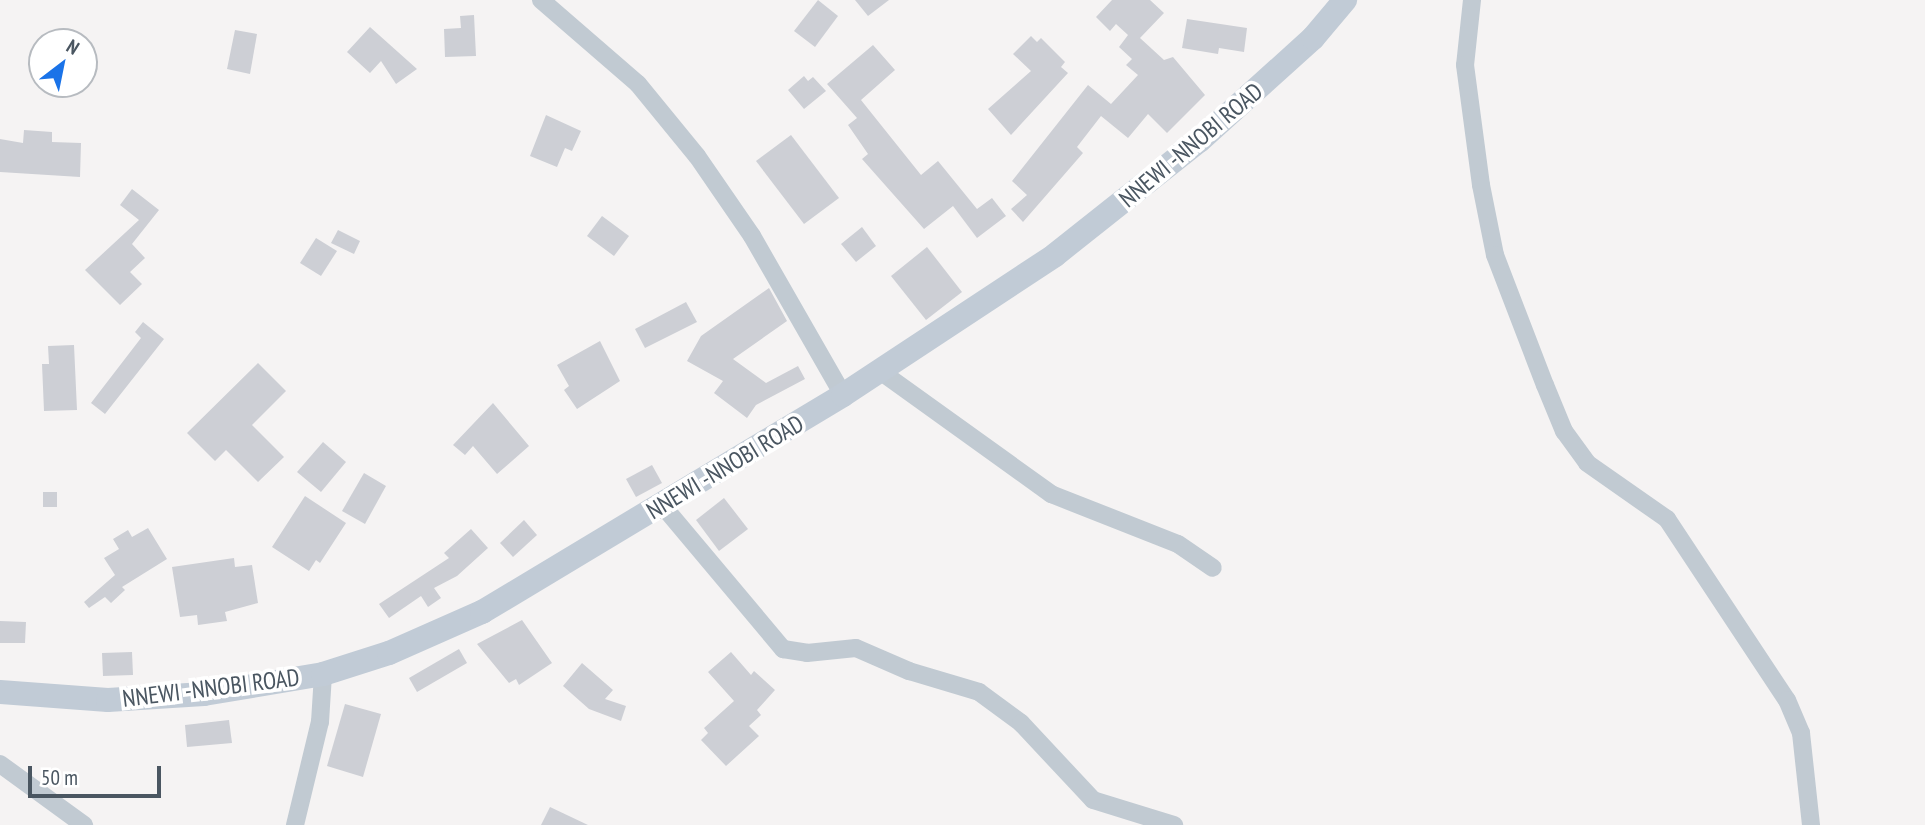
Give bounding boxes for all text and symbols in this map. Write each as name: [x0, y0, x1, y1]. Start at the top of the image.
north arrow: [28, 28, 98, 98]
text: N: [62, 34, 84, 60]
street label: NNEWI -NNOBI ROAD: [1113, 77, 1269, 213]
street label: NNEWI -NNOBI ROAD: [641, 409, 809, 525]
street label: NNEWI -NNOBI ROAD: [121, 663, 301, 713]
scale bar: [32, 752, 164, 796]
text: 50 m: [41, 764, 78, 791]

